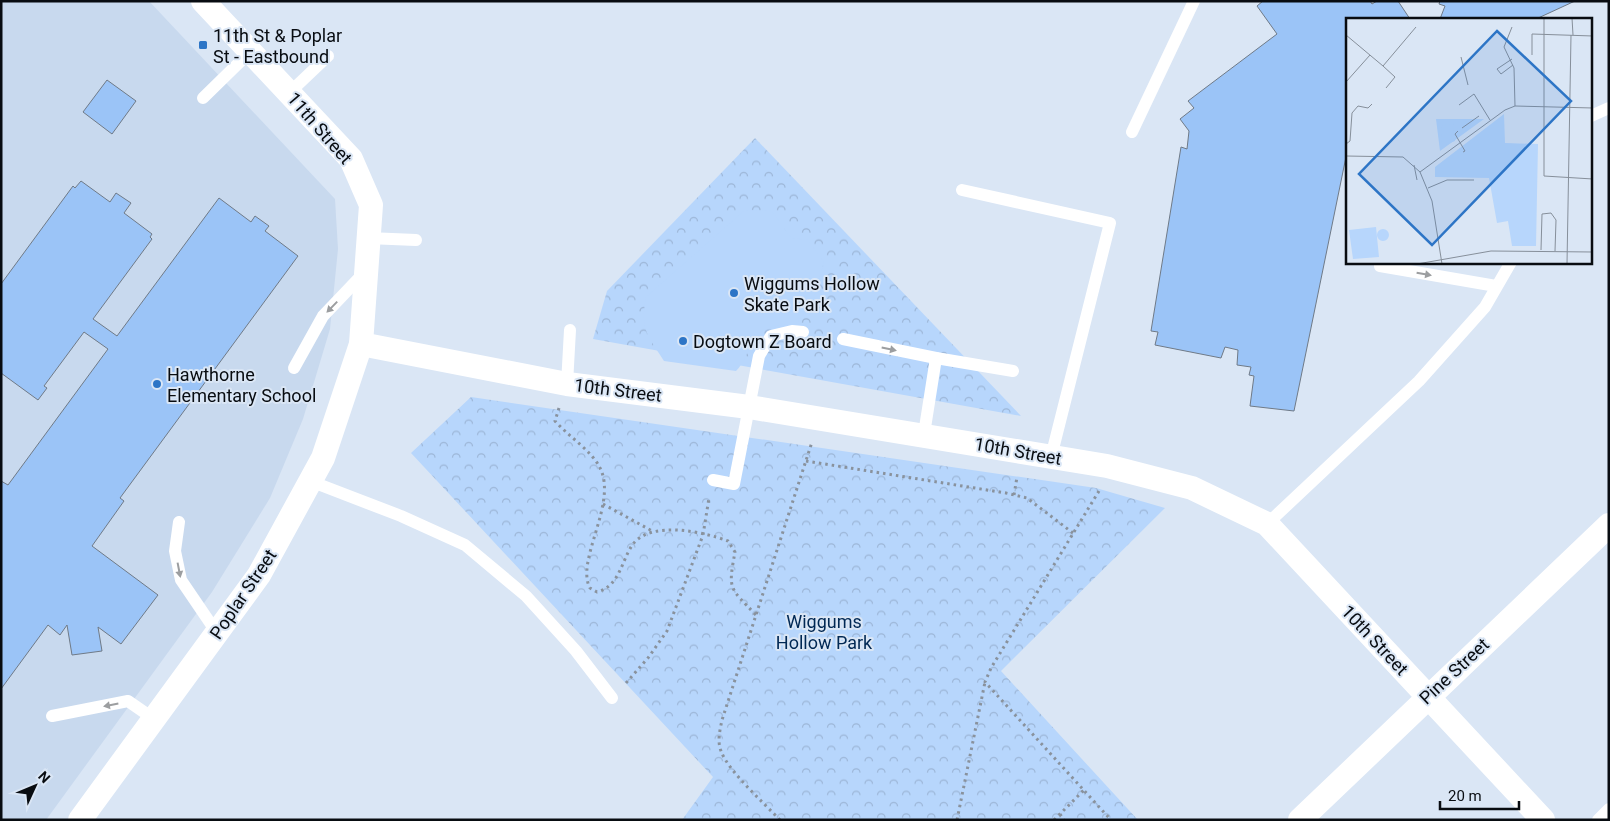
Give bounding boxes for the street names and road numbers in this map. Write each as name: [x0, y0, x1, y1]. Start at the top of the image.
street label: 11th Street: [283, 88, 357, 168]
street label: 10th Street: [573, 374, 663, 406]
street label: 10th Street: [973, 433, 1063, 469]
street label: Poplar Street: [205, 545, 281, 643]
street label: 10th Street: [1337, 601, 1413, 679]
street label: Pine Street: [1415, 634, 1493, 708]

